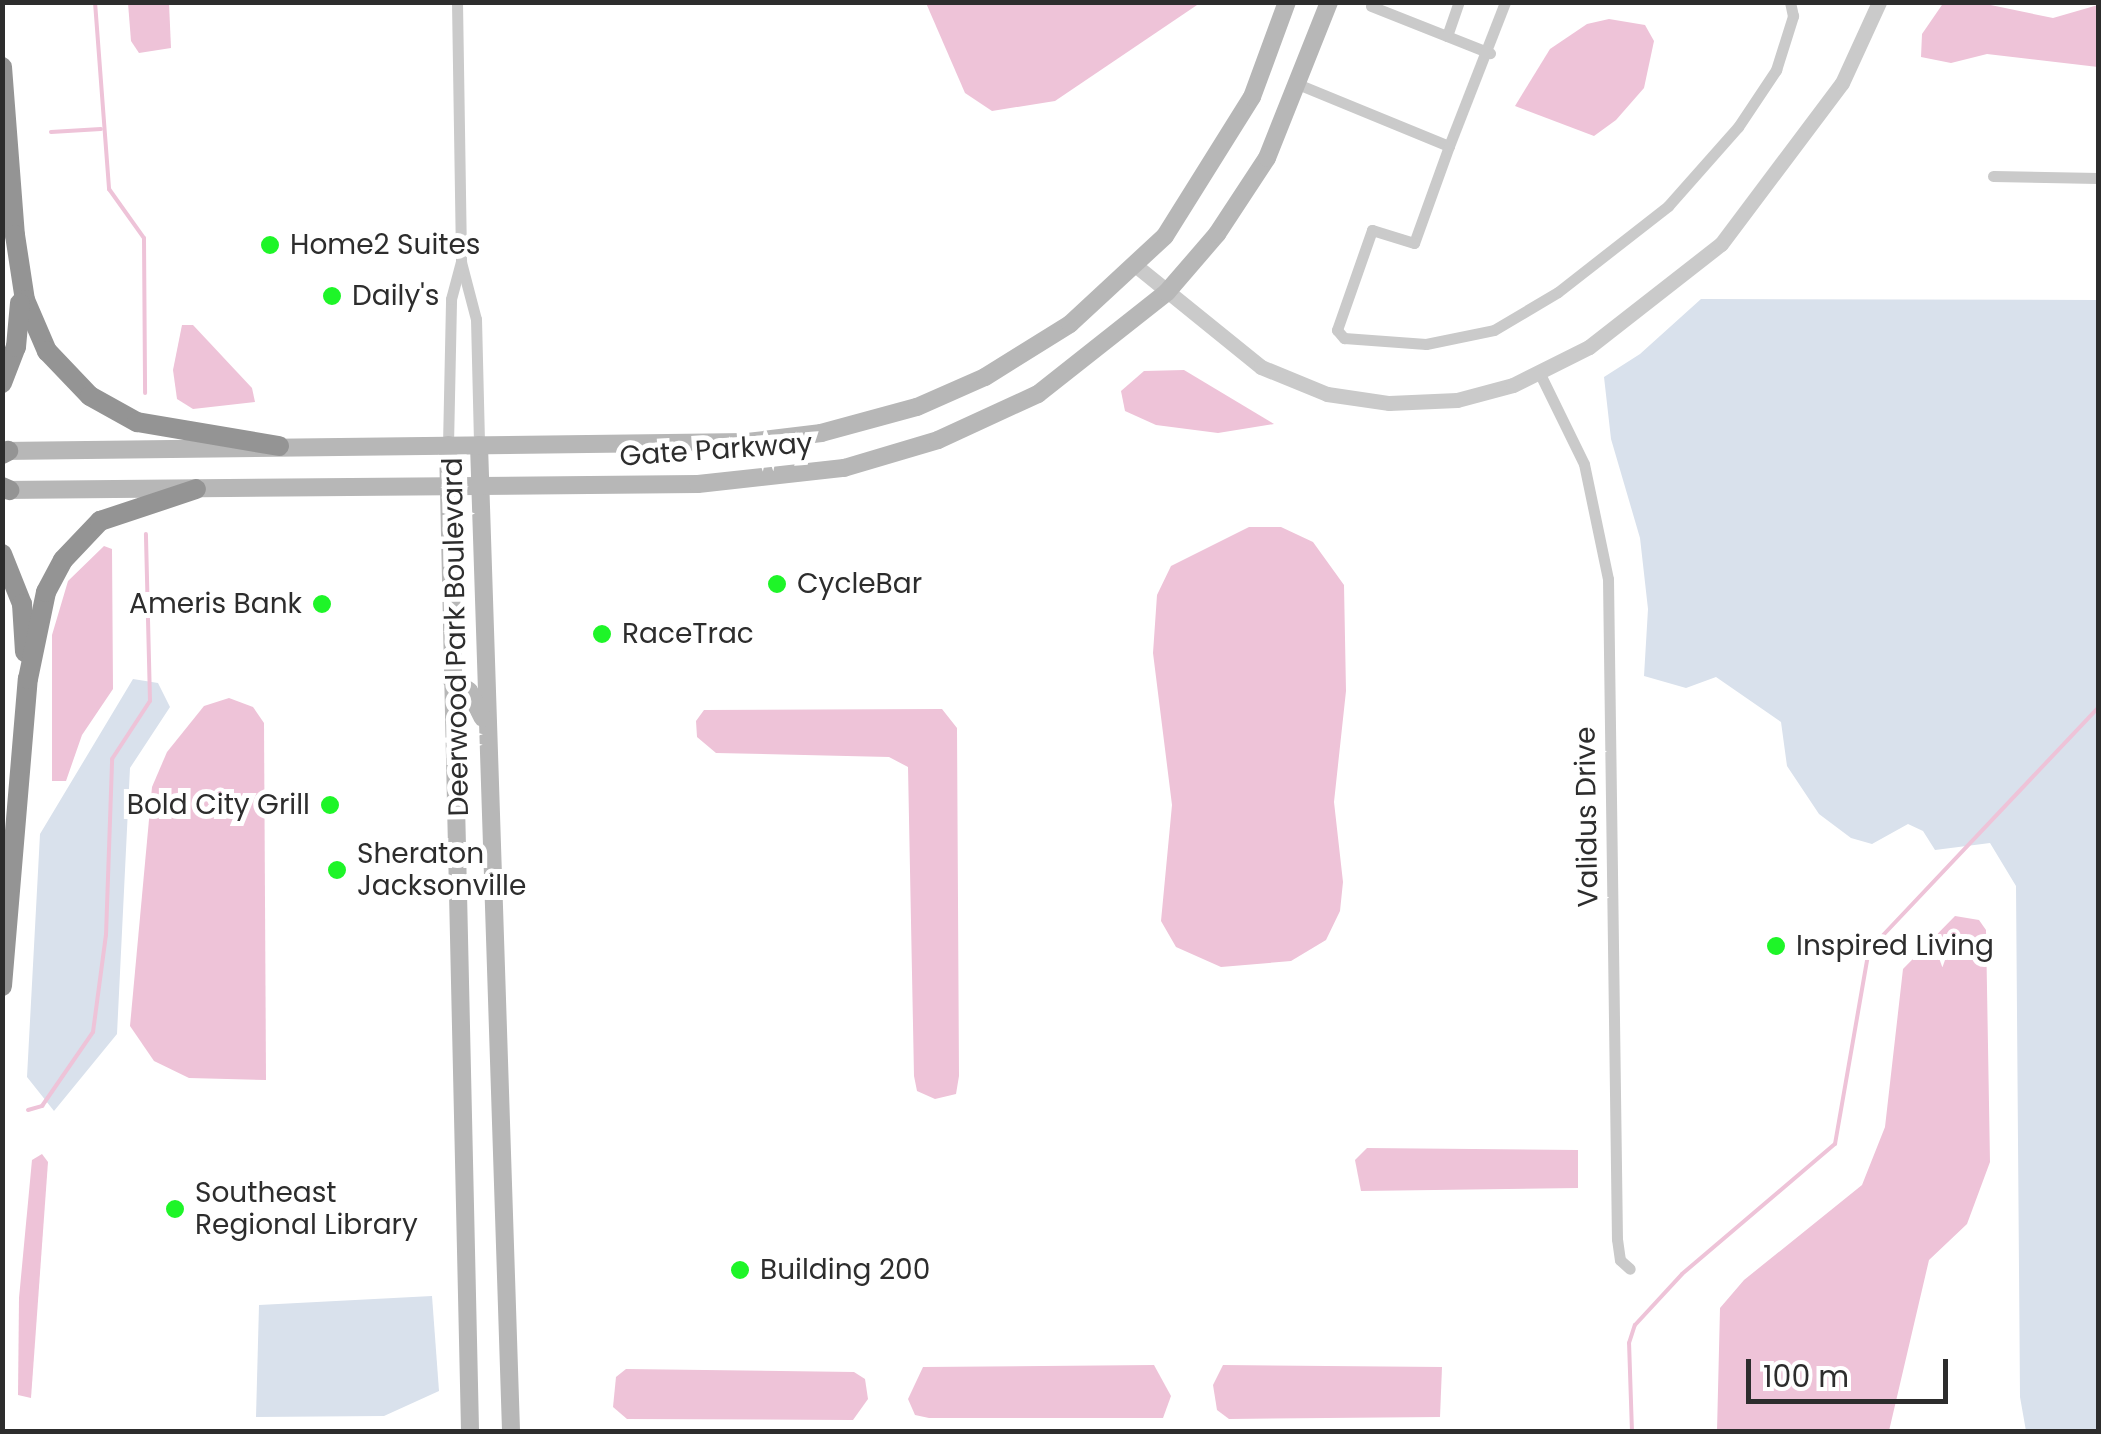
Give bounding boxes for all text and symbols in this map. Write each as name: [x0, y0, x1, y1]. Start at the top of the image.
place label: Home2 Suites: [290, 228, 480, 262]
marker: Home2 Suites: [259, 234, 281, 256]
place label: Daily's: [352, 279, 439, 313]
marker: Daily's: [321, 285, 343, 307]
street label: Gate Parkway: [618, 426, 814, 474]
street label: Deerwood Park Boulevard: [436, 457, 476, 817]
place label: CycleBar: [797, 567, 922, 601]
marker: CycleBar: [766, 573, 788, 595]
place label: Ameris Bank: [129, 587, 302, 621]
marker: Ameris Bank: [311, 593, 333, 615]
place label: RaceTrac: [622, 617, 754, 651]
marker: RaceTrac: [591, 623, 613, 645]
street label: Validus Drive: [1569, 726, 1605, 908]
place label: Bold City Grill: [127, 788, 310, 822]
marker: Bold City Grill: [319, 794, 341, 816]
place label: Sheraton Jacksonville: [357, 837, 526, 903]
marker: Sheraton Jacksonville: [326, 859, 348, 881]
place label: Inspired Living: [1796, 929, 1994, 963]
marker: Inspired Living: [1765, 935, 1787, 957]
place label: Southeast Regional Library: [195, 1176, 418, 1242]
marker: Southeast Regional Library: [164, 1198, 186, 1220]
place label: Building 200: [760, 1253, 930, 1287]
marker: Building 200: [729, 1259, 751, 1281]
scale bar: [1751, 1339, 1954, 1401]
text: 100 m: [1763, 1355, 1849, 1398]

